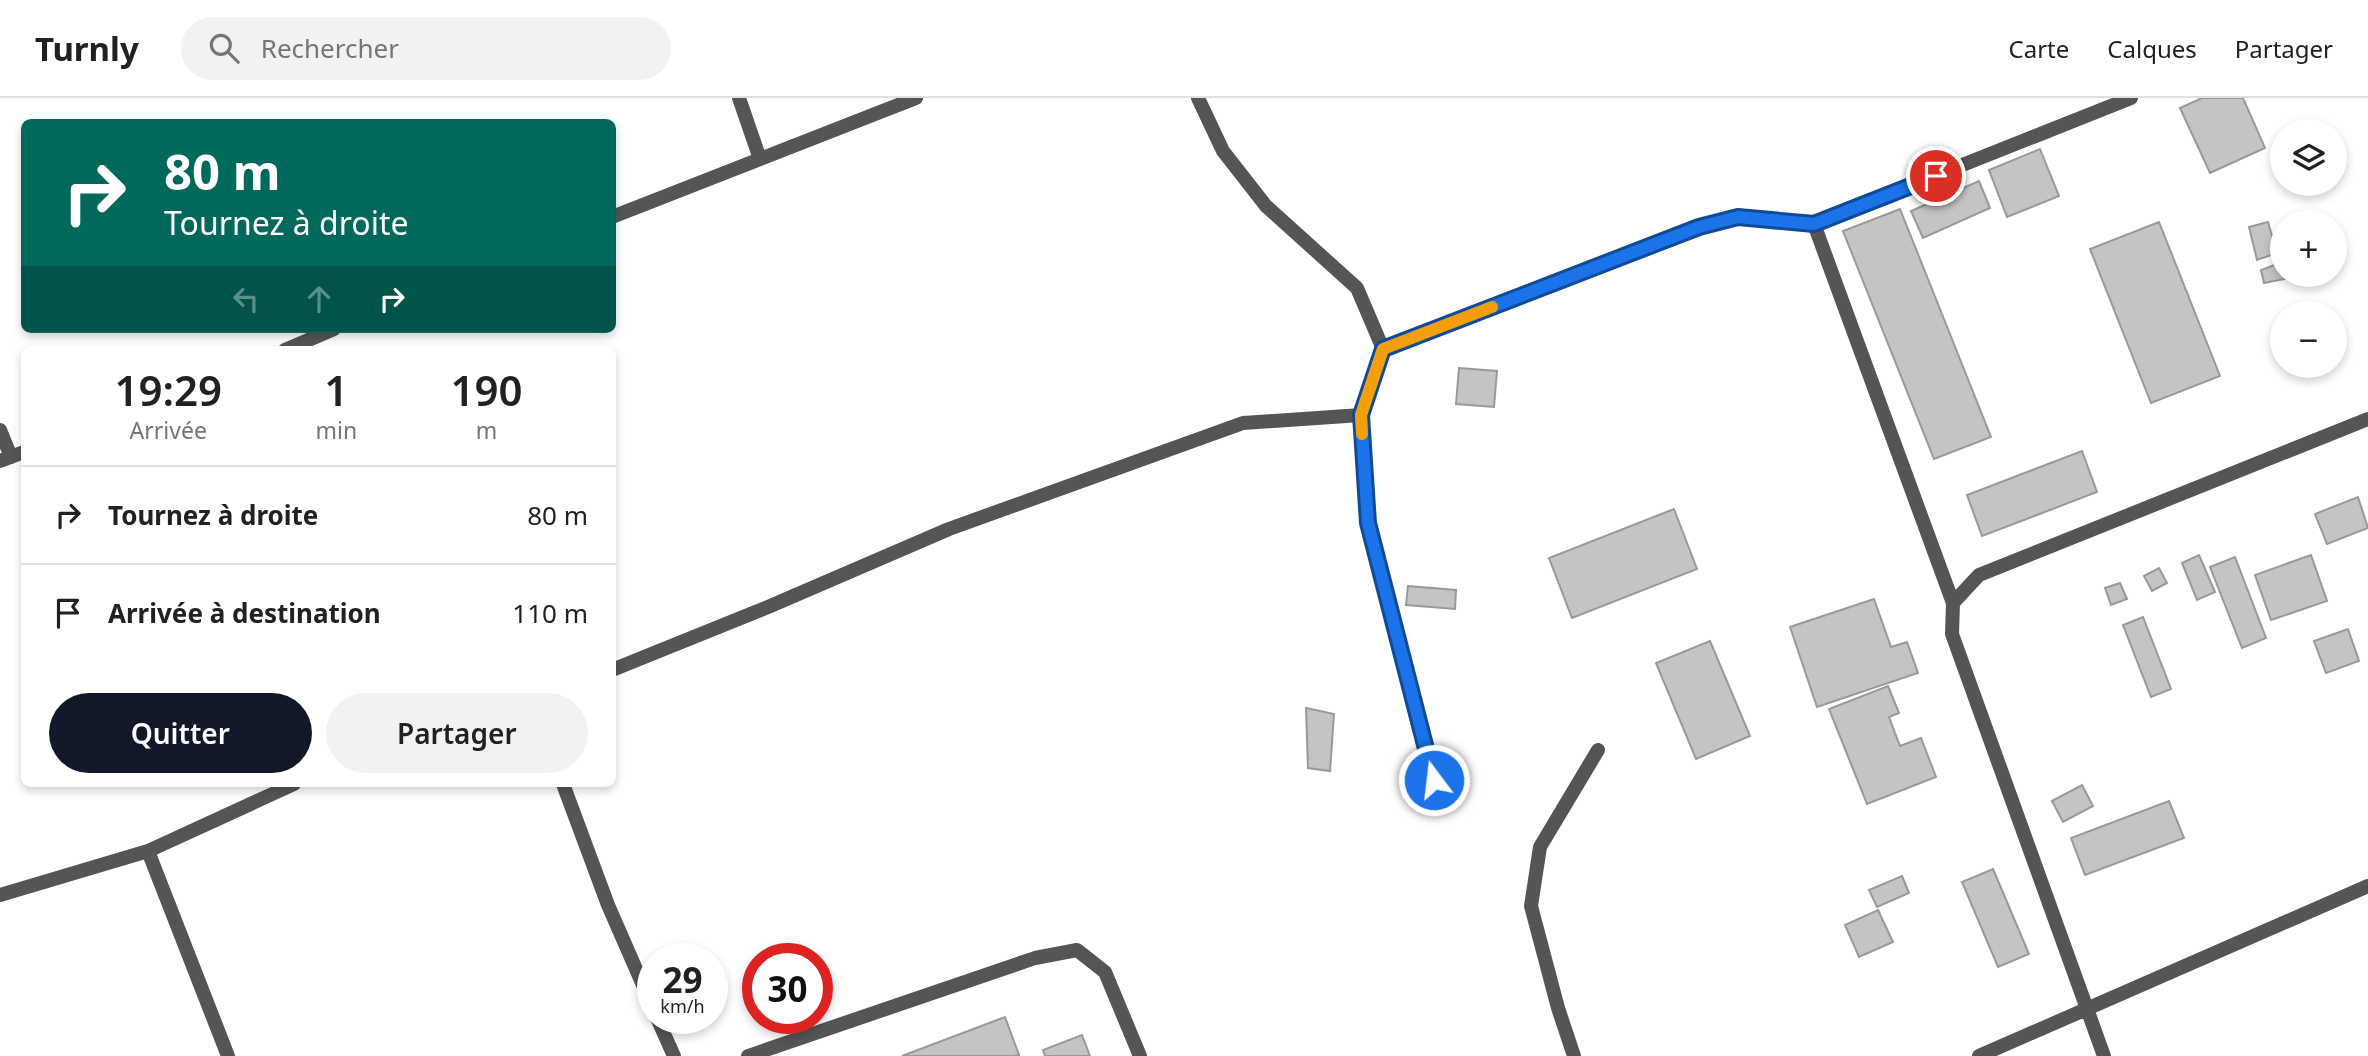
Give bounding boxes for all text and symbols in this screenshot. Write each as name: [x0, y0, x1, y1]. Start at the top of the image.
search box: [181, 17, 671, 80]
text: Turnly: [35, 26, 139, 71]
icon: search: [205, 29, 243, 67]
text: Rechercher: [261, 30, 399, 66]
text: Carte: [2009, 32, 2069, 65]
text: Calques: [2107, 32, 2197, 65]
text: Partager: [2235, 32, 2333, 65]
map controls: [2270, 119, 2347, 378]
button: layers: [2270, 119, 2347, 196]
text: 80 m: [164, 138, 281, 204]
pin: [1906, 146, 1966, 206]
icon: right: [49, 147, 140, 238]
icon: arrive: [1917, 157, 1955, 195]
text: Tournez à droite: [164, 201, 409, 244]
button: +: [2270, 210, 2347, 287]
icon: left: [227, 280, 265, 318]
icon: ahead: [300, 280, 338, 318]
icon: right: [373, 280, 411, 318]
button: −: [2270, 301, 2347, 378]
text: 19:29: [114, 361, 222, 418]
text: 1: [324, 361, 348, 418]
text: 190: [451, 361, 523, 418]
text: Arrivée: [130, 414, 207, 446]
text: min: [315, 414, 357, 446]
text: m: [476, 414, 497, 446]
icon: right: [49, 496, 87, 534]
text: Tournez à droite: [108, 497, 318, 533]
text: 80 m: [527, 497, 588, 533]
icon: arrive: [49, 594, 87, 632]
text: Arrivée à destination: [108, 595, 381, 631]
text: 110 m: [512, 595, 588, 631]
button: Quitter: [49, 693, 312, 773]
button: Partager: [326, 693, 588, 773]
position arrow: [1397, 743, 1471, 817]
speed limit sign: 30: [742, 943, 833, 1034]
text: 29: [662, 956, 703, 1003]
text: km/h: [660, 994, 705, 1018]

